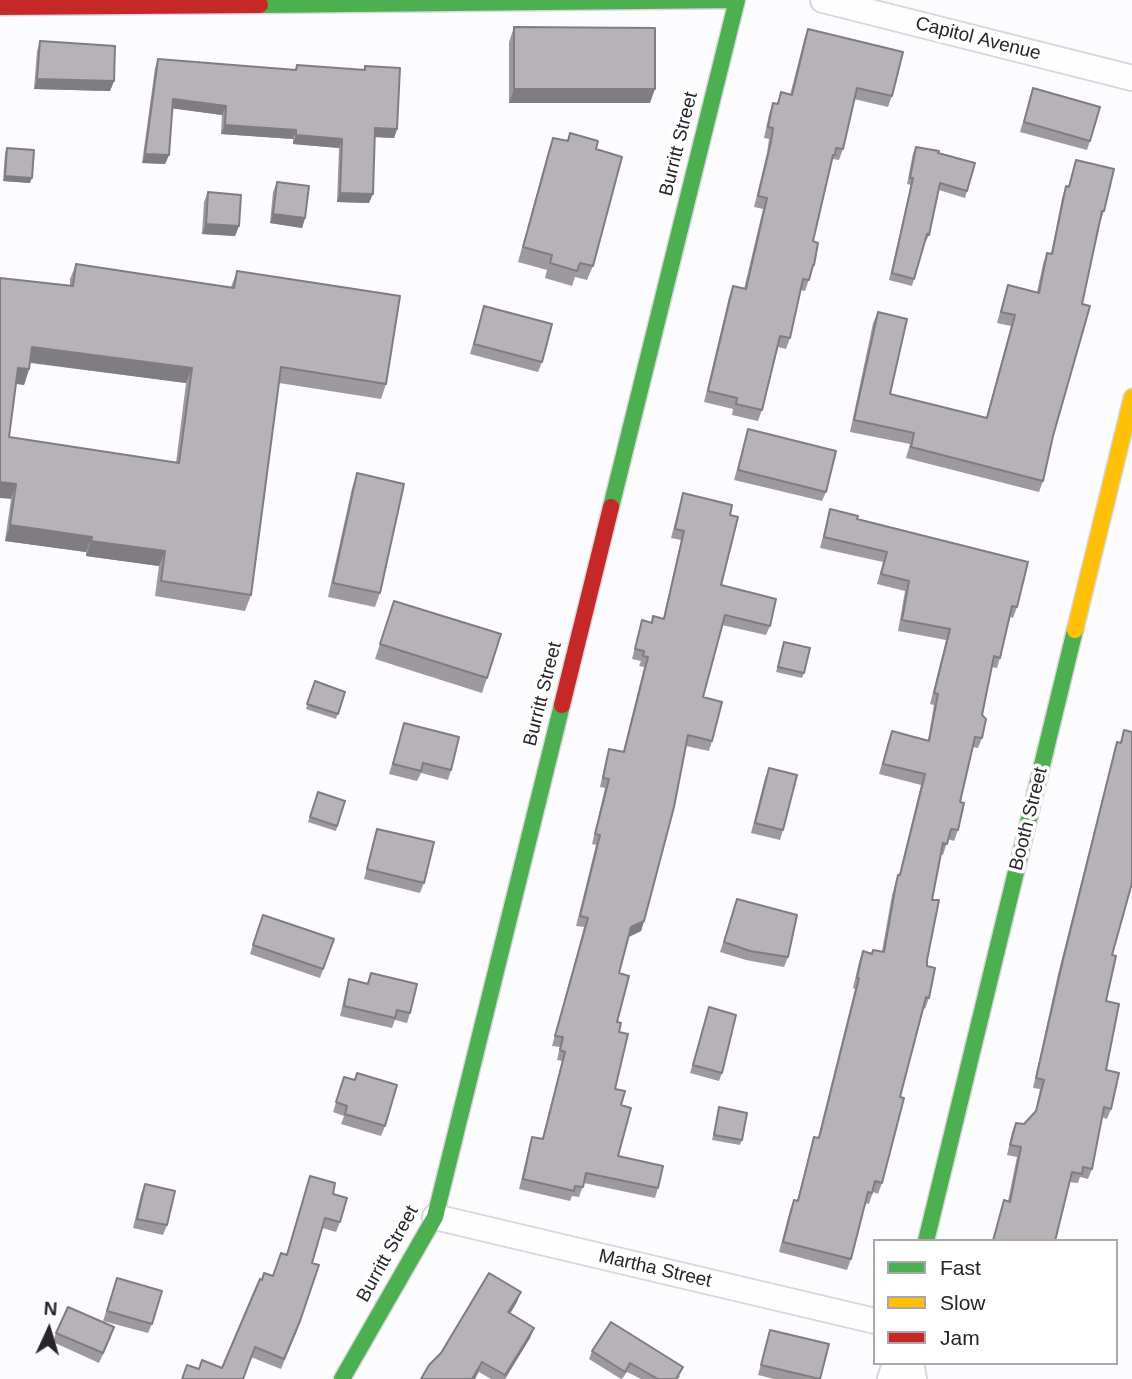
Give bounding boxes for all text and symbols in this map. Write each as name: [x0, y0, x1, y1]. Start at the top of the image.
street label: Capitol Avenue: [913, 12, 1043, 66]
street label: Burritt Street: [655, 90, 703, 198]
street label: Burritt Street: [519, 640, 567, 748]
street label: Booth Street: [1005, 765, 1053, 873]
street label: Burritt Street: [352, 1202, 424, 1306]
legend: [873, 1239, 1118, 1365]
street label: Martha Street: [596, 1245, 714, 1293]
text: Fast: [940, 1256, 981, 1279]
text: Slow: [940, 1291, 986, 1314]
north arrow: [14, 1295, 84, 1365]
text: N: [43, 1298, 58, 1320]
text: Jam: [940, 1326, 980, 1349]

